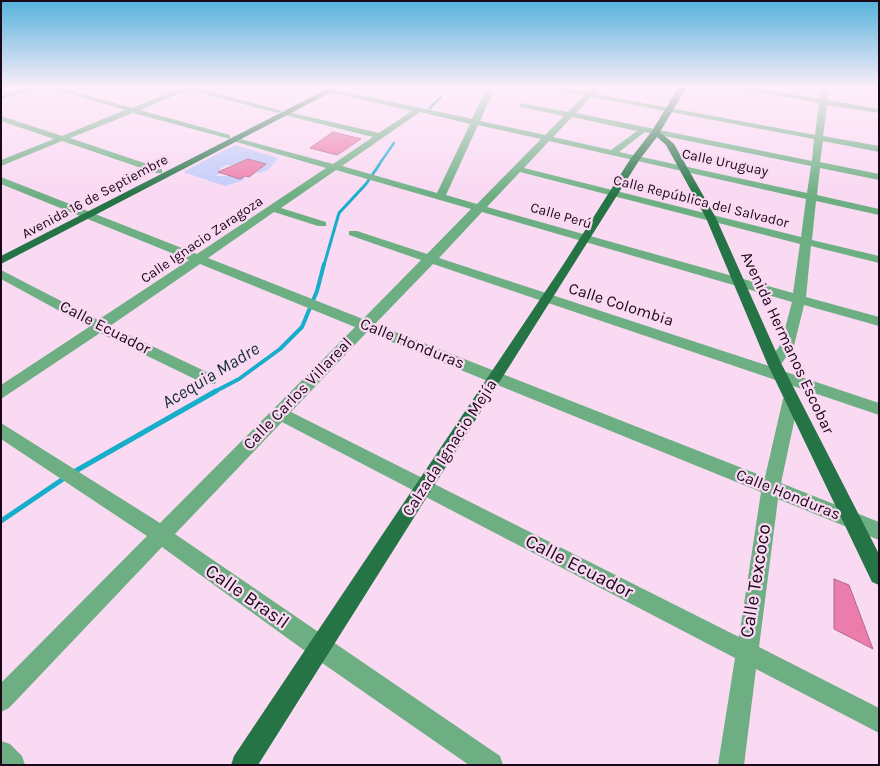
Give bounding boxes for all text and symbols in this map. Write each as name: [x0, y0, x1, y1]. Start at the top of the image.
street label: Calle Uruguay: [680, 146, 770, 180]
street label: Avenida 16 de Septiembre: [19, 151, 171, 243]
street label: Calle República del Salvador: [612, 172, 790, 232]
street label: Calle Ignacio Zaragoza: [138, 193, 266, 287]
street label: Calle Perú: [528, 199, 594, 233]
street label: Avenida Hermanos Escobar: [736, 249, 838, 437]
street label: Calle Colombia: [566, 279, 676, 331]
street label: Calle Ecuador: [56, 297, 154, 359]
street label: Calle Honduras: [357, 314, 467, 374]
street label: Calle Carlos Villareal: [240, 334, 356, 454]
water label: Acequia Madre: [158, 338, 264, 414]
street label: Calzada Ignacio Mejía: [399, 376, 501, 520]
street label: Calle Honduras: [733, 465, 843, 525]
street label: Calle Texcoco: [736, 522, 776, 640]
street label: Calle Ecuador: [521, 530, 637, 604]
street label: Calle Brasil: [201, 560, 293, 634]

